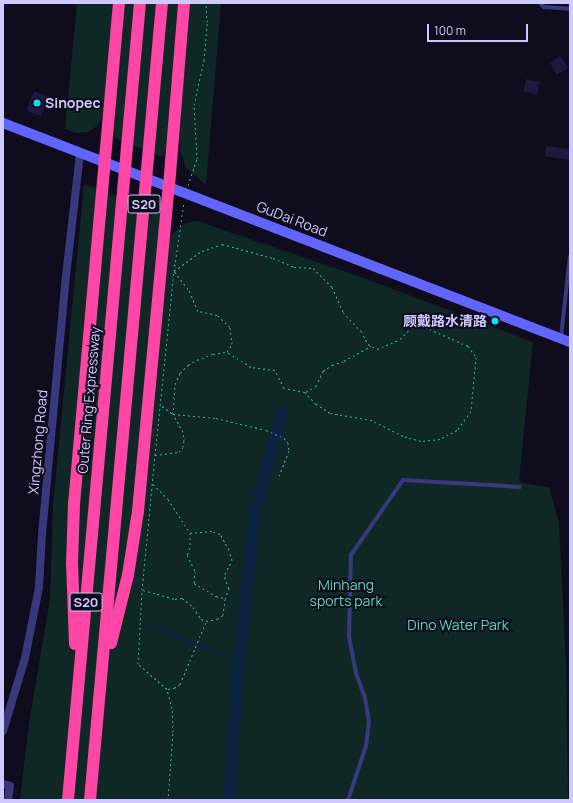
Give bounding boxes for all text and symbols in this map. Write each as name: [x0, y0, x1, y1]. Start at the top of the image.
scale bar: [429, 16, 530, 42]
text: 100 m: [434, 22, 466, 39]
place label: Sinopec: [45, 95, 101, 111]
marker: Sinopec: [32, 98, 42, 108]
road number: S20: [127, 193, 161, 215]
street label: GuDai Road: [254, 198, 330, 240]
place label: 顾戴路水清路: [403, 313, 487, 329]
marker: 顾戴路水清路: [490, 316, 500, 326]
street label: Outer Ring Expressway: [74, 326, 104, 474]
street label: Xingzhong Road: [25, 389, 51, 495]
park label: Minhang sports park: [310, 577, 382, 610]
road number: S20: [69, 591, 103, 613]
park label: Dino Water Park: [407, 617, 509, 633]

